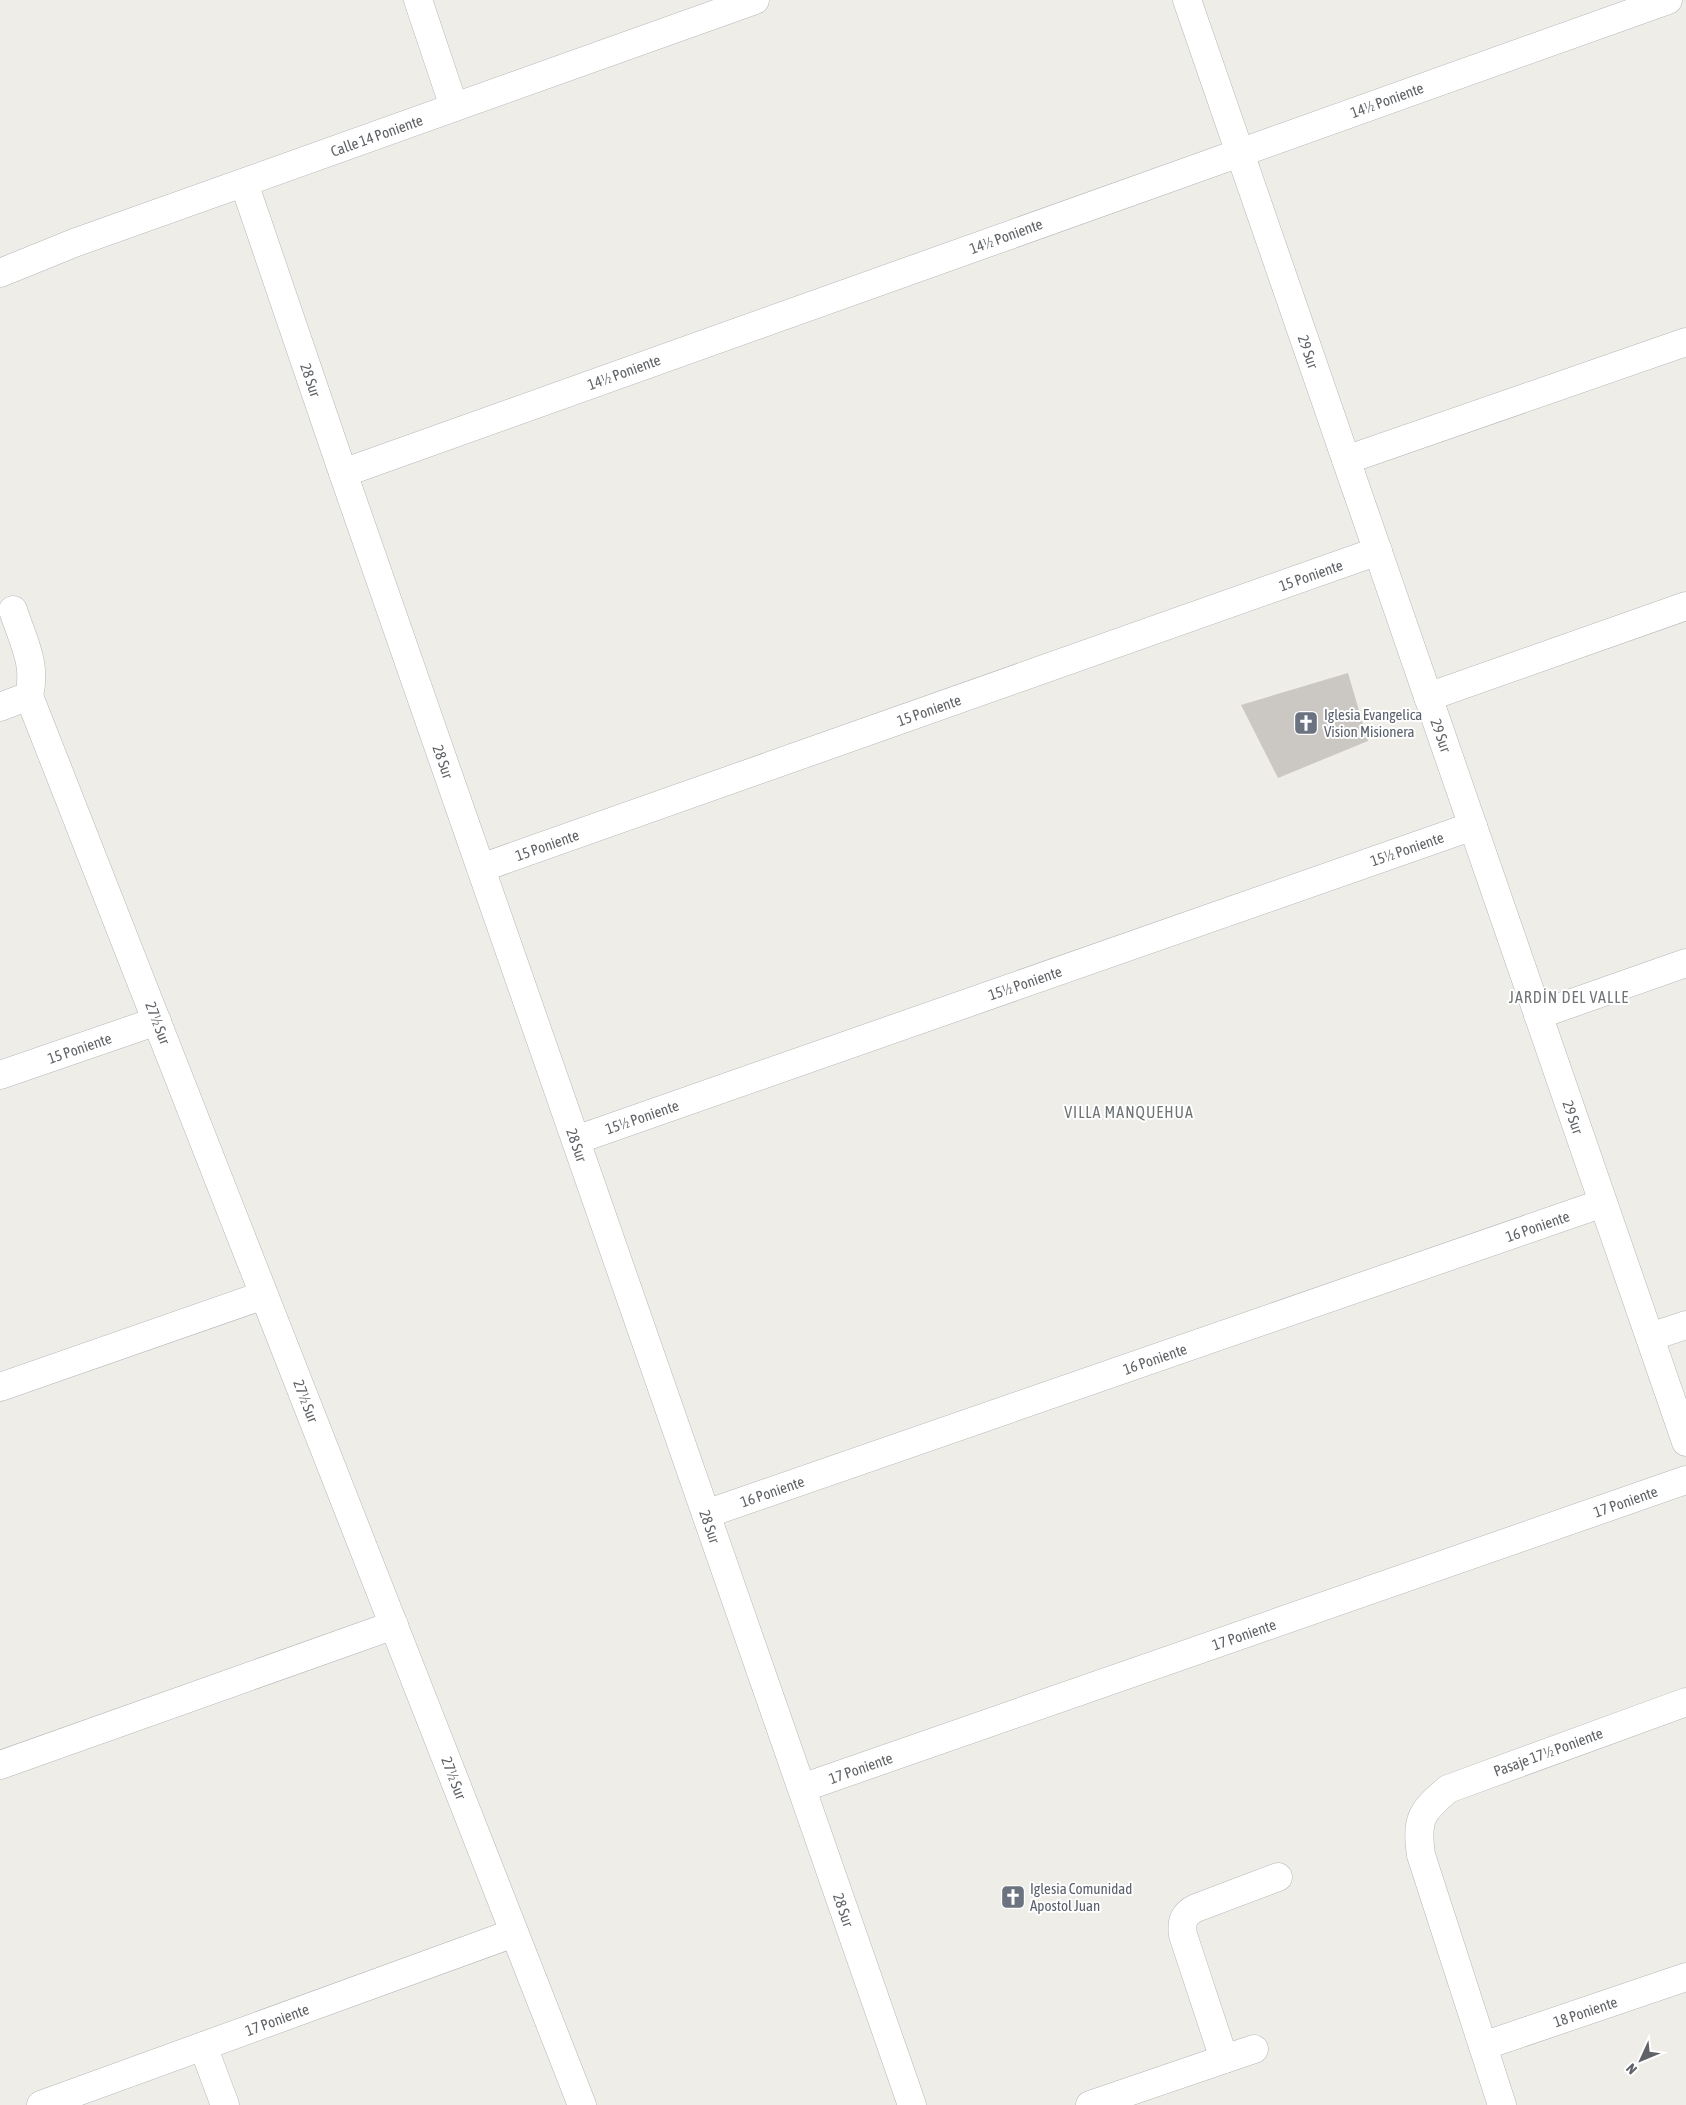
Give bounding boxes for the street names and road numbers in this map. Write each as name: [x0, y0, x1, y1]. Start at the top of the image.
street label: 14½ Poniente: [1348, 79, 1426, 121]
street label: Calle 14 Poniente: [328, 111, 425, 159]
street label: 14½ Poniente: [967, 215, 1045, 257]
street label: 29 Sur: [1295, 333, 1322, 371]
street label: 14½ Poniente: [585, 351, 663, 393]
street label: 28 Sur: [298, 361, 325, 399]
street label: 15 Poniente: [1277, 556, 1345, 594]
street label: 15 Poniente: [895, 691, 963, 729]
street label: 29 Sur: [1428, 716, 1455, 755]
street label: 28 Sur: [430, 743, 457, 781]
street label: 15 Poniente: [513, 826, 581, 864]
street label: 15½ Poniente: [1368, 828, 1446, 869]
street label: 15½ Poniente: [986, 962, 1064, 1003]
street label: 27½ Sur: [142, 999, 174, 1047]
street label: 15 Poniente: [45, 1029, 114, 1066]
street label: 15½ Poniente: [603, 1096, 681, 1137]
street label: 29 Sur: [1560, 1098, 1587, 1136]
street label: 28 Sur: [564, 1126, 591, 1164]
street label: 16 Poniente: [1503, 1207, 1572, 1245]
street label: 16 Poniente: [1121, 1339, 1189, 1377]
street label: 27½ Sur: [290, 1377, 322, 1425]
street label: 16 Poniente: [738, 1472, 806, 1510]
street label: 17 Poniente: [1591, 1482, 1660, 1520]
street label: 28 Sur: [697, 1507, 724, 1546]
street label: 17 Poniente: [1210, 1615, 1278, 1653]
street label: Pasaje 17½ Poniente: [1491, 1724, 1605, 1780]
street label: 17 Poniente: [826, 1749, 895, 1787]
street label: 27½ Sur: [438, 1754, 470, 1802]
street label: 28 Sur: [830, 1891, 858, 1929]
street label: 18 Poniente: [1551, 1992, 1620, 2030]
street label: 17 Poniente: [243, 2000, 311, 2039]

